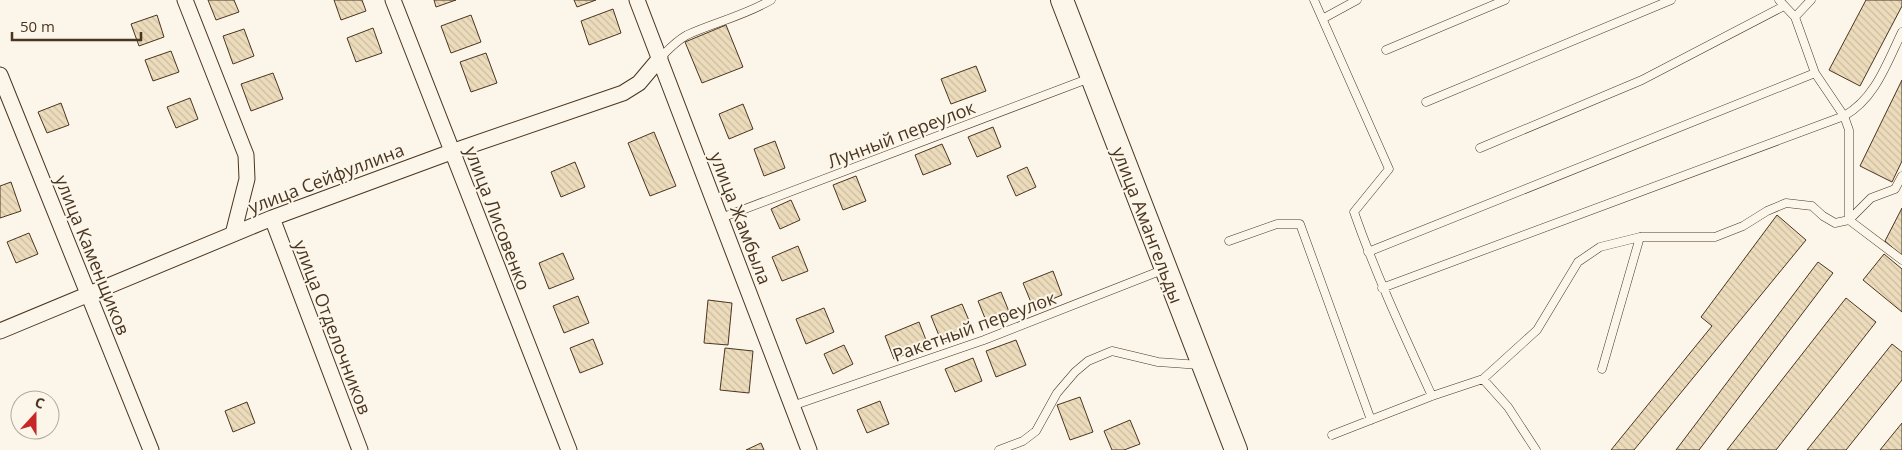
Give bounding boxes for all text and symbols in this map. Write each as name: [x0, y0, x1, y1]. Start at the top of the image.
scale bar: [12, 10, 141, 42]
text: 50 m: [20, 16, 55, 36]
street label: Лунный переулок: [824, 95, 979, 173]
street label: улица Сейфуллина: [245, 137, 407, 219]
street label: улица Лисовенко: [460, 143, 536, 293]
street label: улица Амангельды: [1107, 143, 1189, 307]
street label: улица Жамбыла: [705, 148, 777, 288]
street label: улица Каменщиков: [50, 171, 136, 339]
street label: улица Отделочников: [289, 236, 377, 418]
street label: Ракетный переулок: [889, 285, 1060, 367]
north arrow: [10, 390, 60, 440]
text: С: [32, 392, 47, 413]

